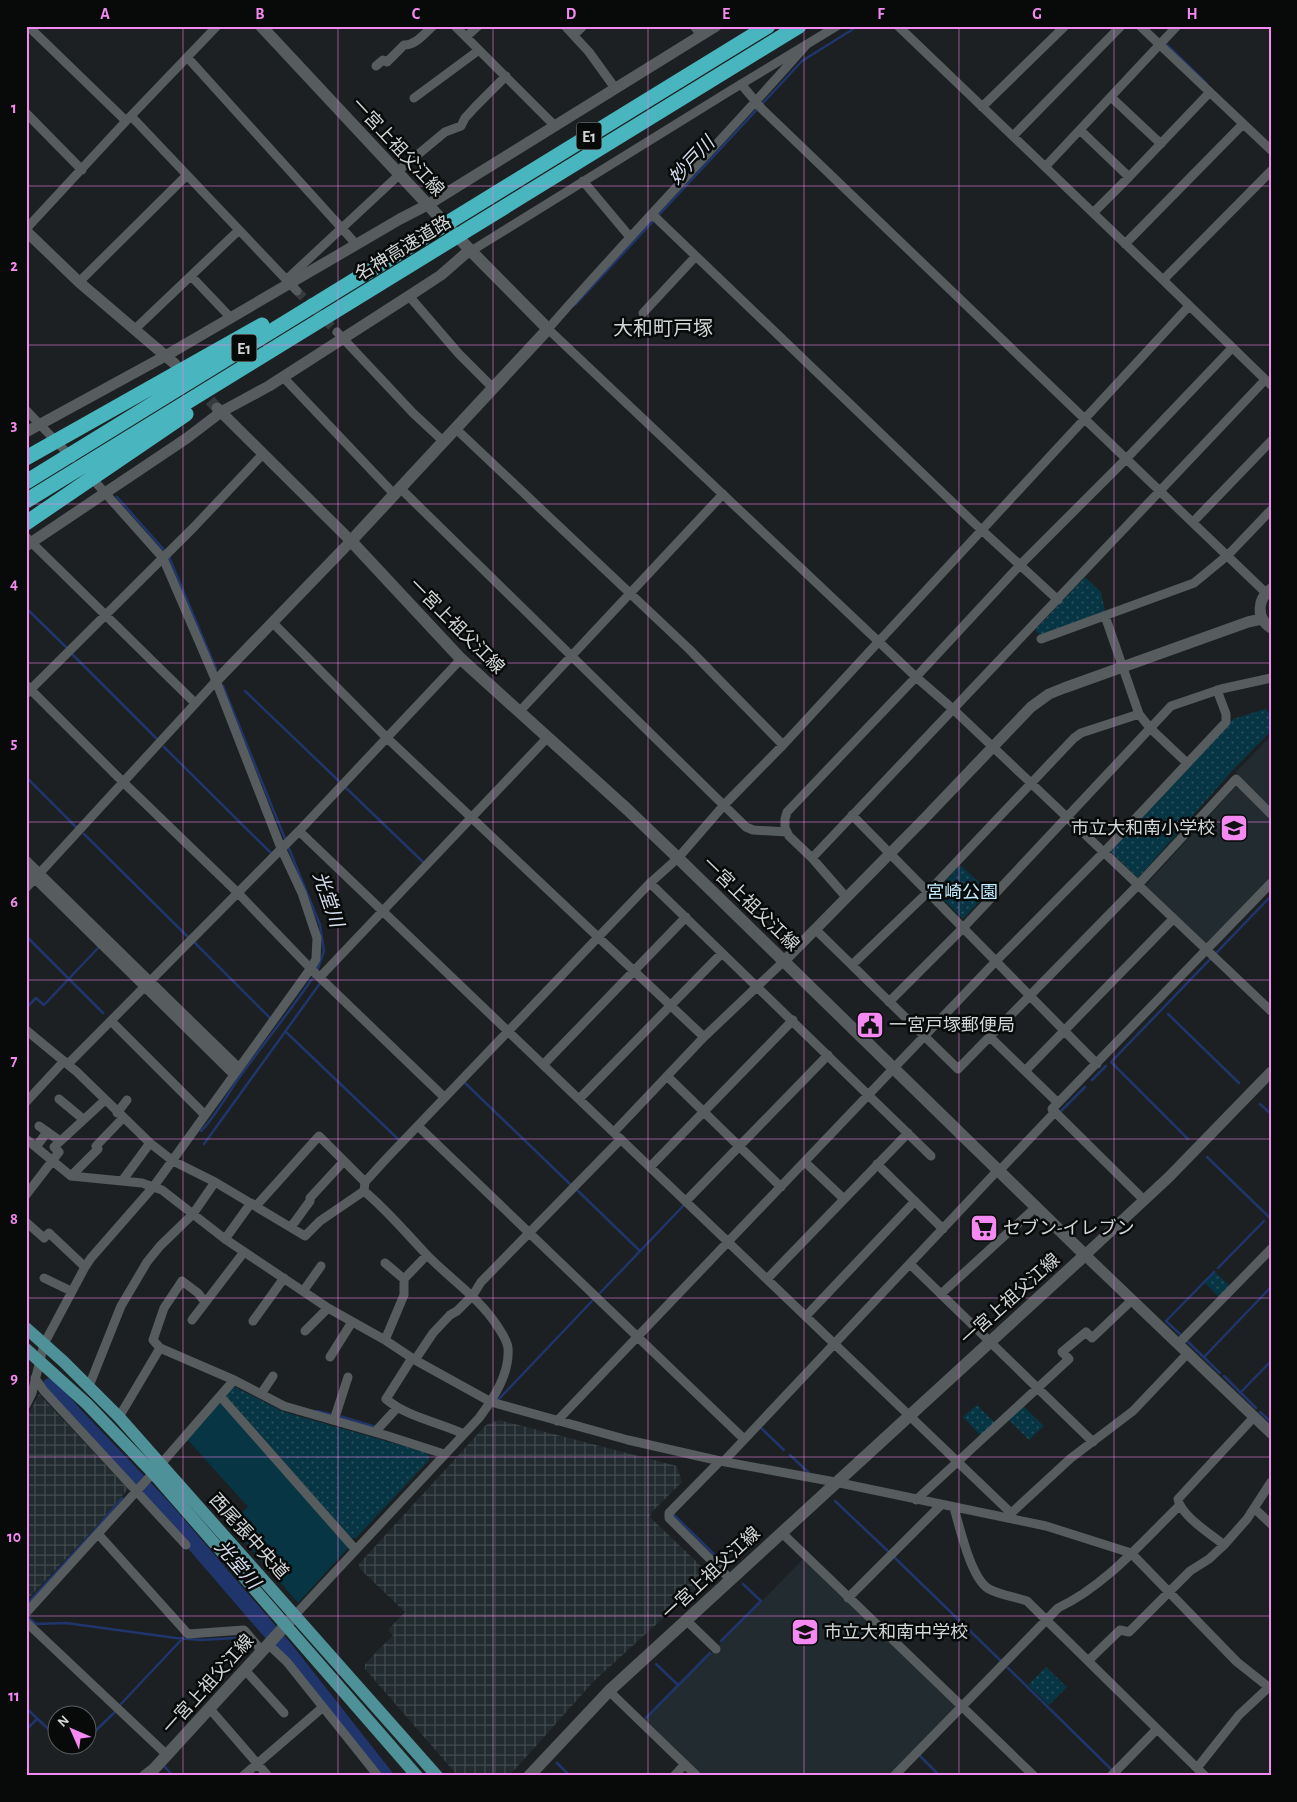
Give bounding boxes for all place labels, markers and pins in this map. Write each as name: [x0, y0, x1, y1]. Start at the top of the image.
school or university icon: 市立大和南小学校: [1219, 813, 1249, 843]
place label: 市立大和南小学校: [1071, 818, 1215, 838]
public building icon: 一宮戸塚郵便局: [855, 1010, 885, 1040]
place label: 一宮戸塚郵便局: [889, 1016, 1015, 1035]
supermarket icon: セブン-イレブン: [969, 1213, 999, 1243]
place label: セブン-イレブン: [1003, 1218, 1135, 1238]
school or university icon: 市立大和南中学校: [790, 1617, 820, 1647]
place label: 市立大和南中学校: [824, 1622, 968, 1642]

